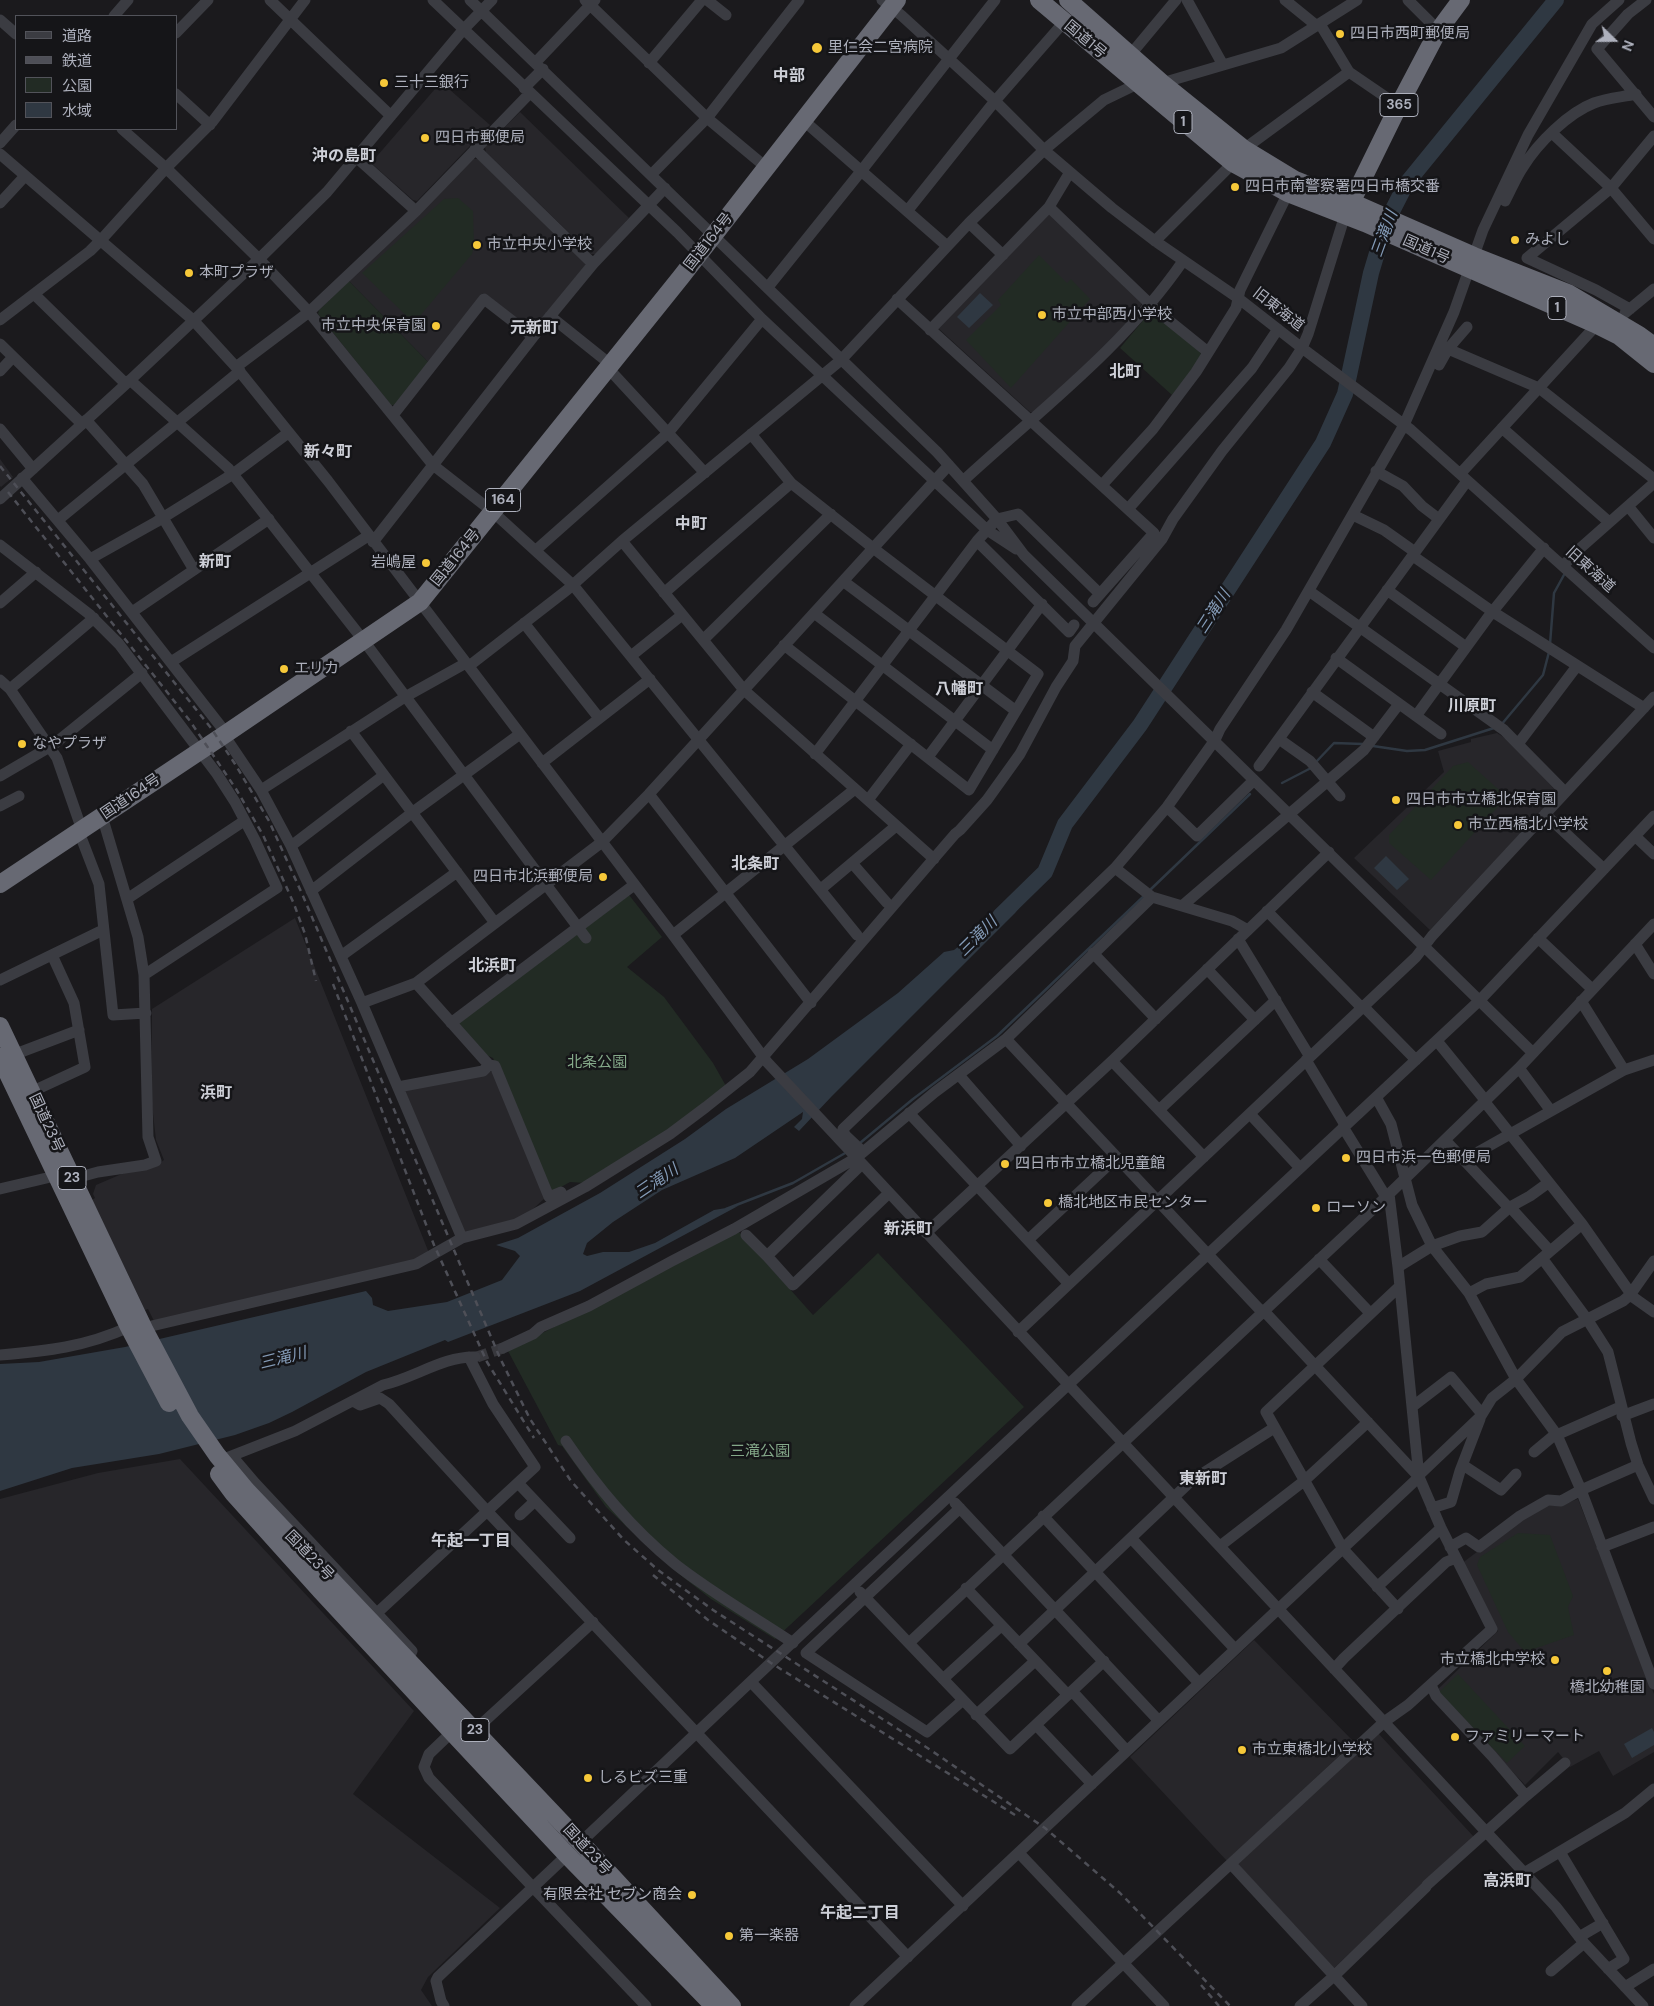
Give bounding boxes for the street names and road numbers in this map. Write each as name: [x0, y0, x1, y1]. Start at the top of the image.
street label: 国道1号: [1060, 17, 1110, 63]
road number: 365: [1380, 94, 1418, 116]
road number: 1: [1174, 110, 1192, 134]
street label: 国道164号: [681, 210, 737, 274]
street label: 国道1号: [1400, 232, 1452, 268]
street label: 旧東海道: [1249, 284, 1307, 336]
road number: 1: [1548, 296, 1566, 320]
road number: 164: [486, 488, 520, 512]
street label: 国道164号: [428, 526, 484, 590]
street label: 旧東海道: [1562, 543, 1618, 597]
street label: 国道164号: [98, 770, 164, 824]
street label: 国道23号: [25, 1091, 67, 1155]
road number: 23: [58, 1166, 86, 1190]
street label: 国道23号: [281, 1527, 337, 1585]
road number: 23: [461, 1718, 489, 1742]
street label: 国道23号: [559, 1821, 615, 1879]

